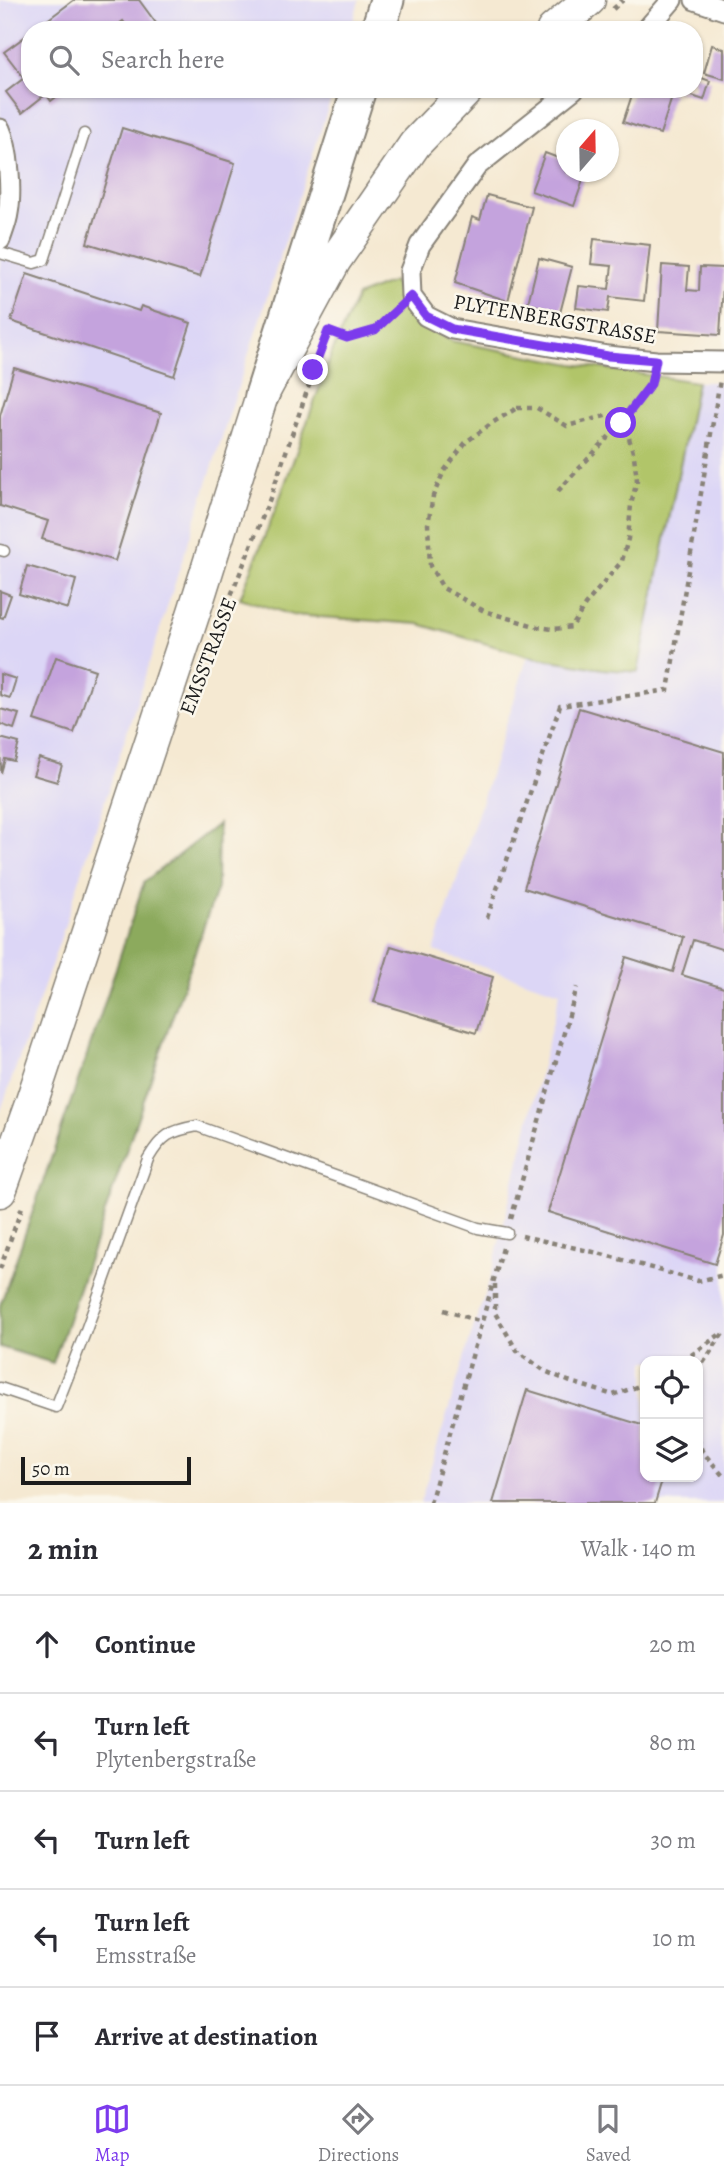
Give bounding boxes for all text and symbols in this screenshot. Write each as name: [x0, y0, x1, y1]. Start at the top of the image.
search box: [21, 21, 703, 98]
icon: search: [45, 41, 83, 79]
text: Search here: [101, 42, 225, 77]
north arrow: [556, 119, 619, 182]
street label: PLYTENBERGSTRASSE: [451, 287, 659, 351]
route end: [297, 354, 328, 385]
route start: [605, 407, 636, 438]
street label: EMSSTRASSE: [173, 593, 243, 719]
map controls: [640, 1356, 703, 1482]
button: locate: [640, 1356, 703, 1419]
button: layers: [640, 1419, 703, 1482]
scale bar: [21, 1454, 191, 1486]
text: 50 m: [32, 1456, 70, 1482]
text: 2 min: [28, 1529, 98, 1569]
text: Walk · 140 m: [581, 1533, 696, 1564]
icon: ahead: [28, 1625, 66, 1663]
text: Continue: [95, 1627, 196, 1662]
text: 20 m: [649, 1629, 696, 1660]
text: Turn left: [95, 1709, 190, 1744]
icon: left: [28, 1723, 66, 1761]
text: 80 m: [649, 1727, 696, 1758]
text: Plytenbergstraße: [95, 1744, 256, 1775]
icon: left: [28, 1821, 66, 1859]
text: Turn left: [95, 1823, 190, 1858]
text: 30 m: [650, 1825, 696, 1856]
text: Turn left: [95, 1905, 190, 1940]
icon: left: [28, 1919, 66, 1957]
text: 10 m: [652, 1923, 696, 1954]
text: Emsstraße: [95, 1940, 196, 1971]
icon: arrive: [28, 2017, 66, 2055]
text: Arrive at destination: [95, 2019, 318, 2054]
tab: Map: [93, 2100, 131, 2168]
tab: Directions: [318, 2100, 399, 2168]
tab: Saved: [586, 2100, 631, 2168]

